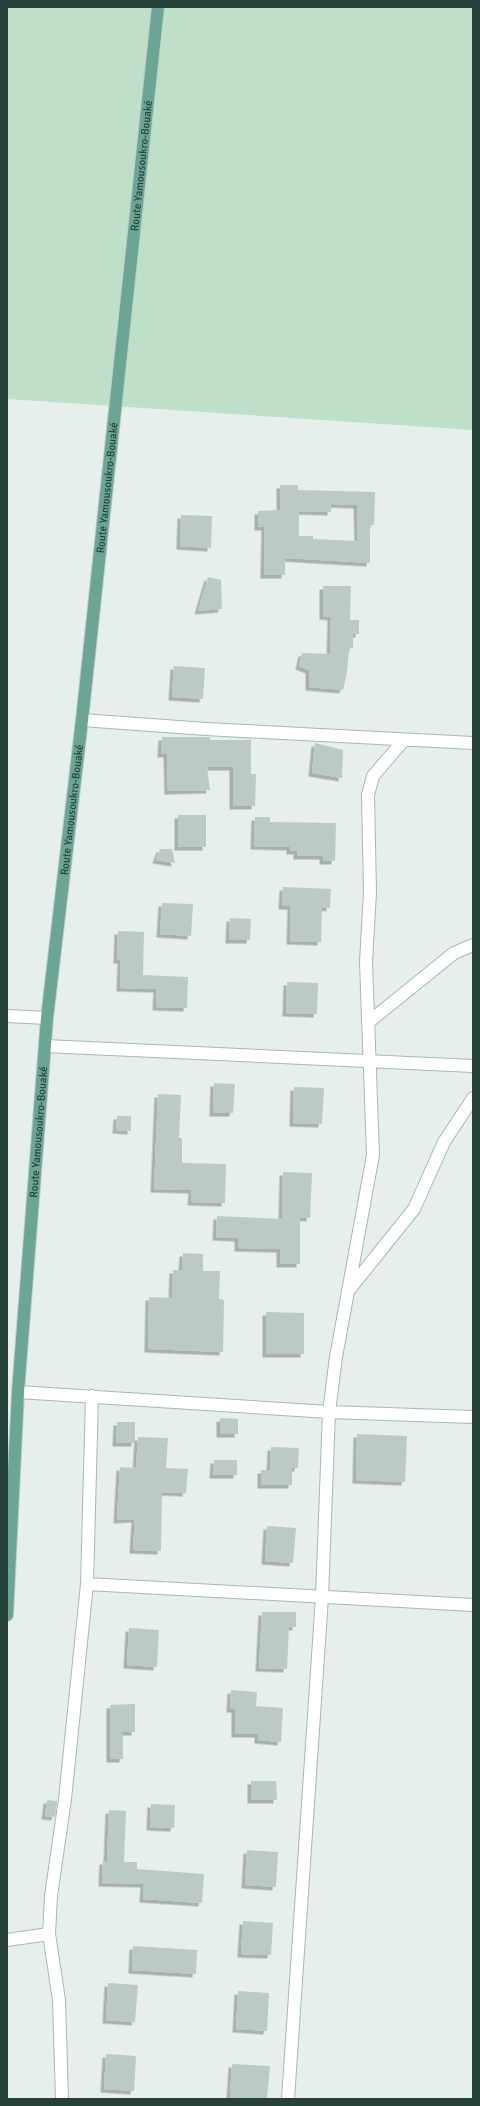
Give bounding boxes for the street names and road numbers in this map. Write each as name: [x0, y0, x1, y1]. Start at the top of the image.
street label: Route Yamousoukro-Bouaké: [128, 100, 155, 232]
street label: Route Yamousoukro-Bouaké: [93, 422, 120, 554]
street label: Route Yamousoukro-Bouaké: [57, 744, 86, 876]
street label: Route Yamousoukro-Bouaké: [27, 1066, 50, 1198]

